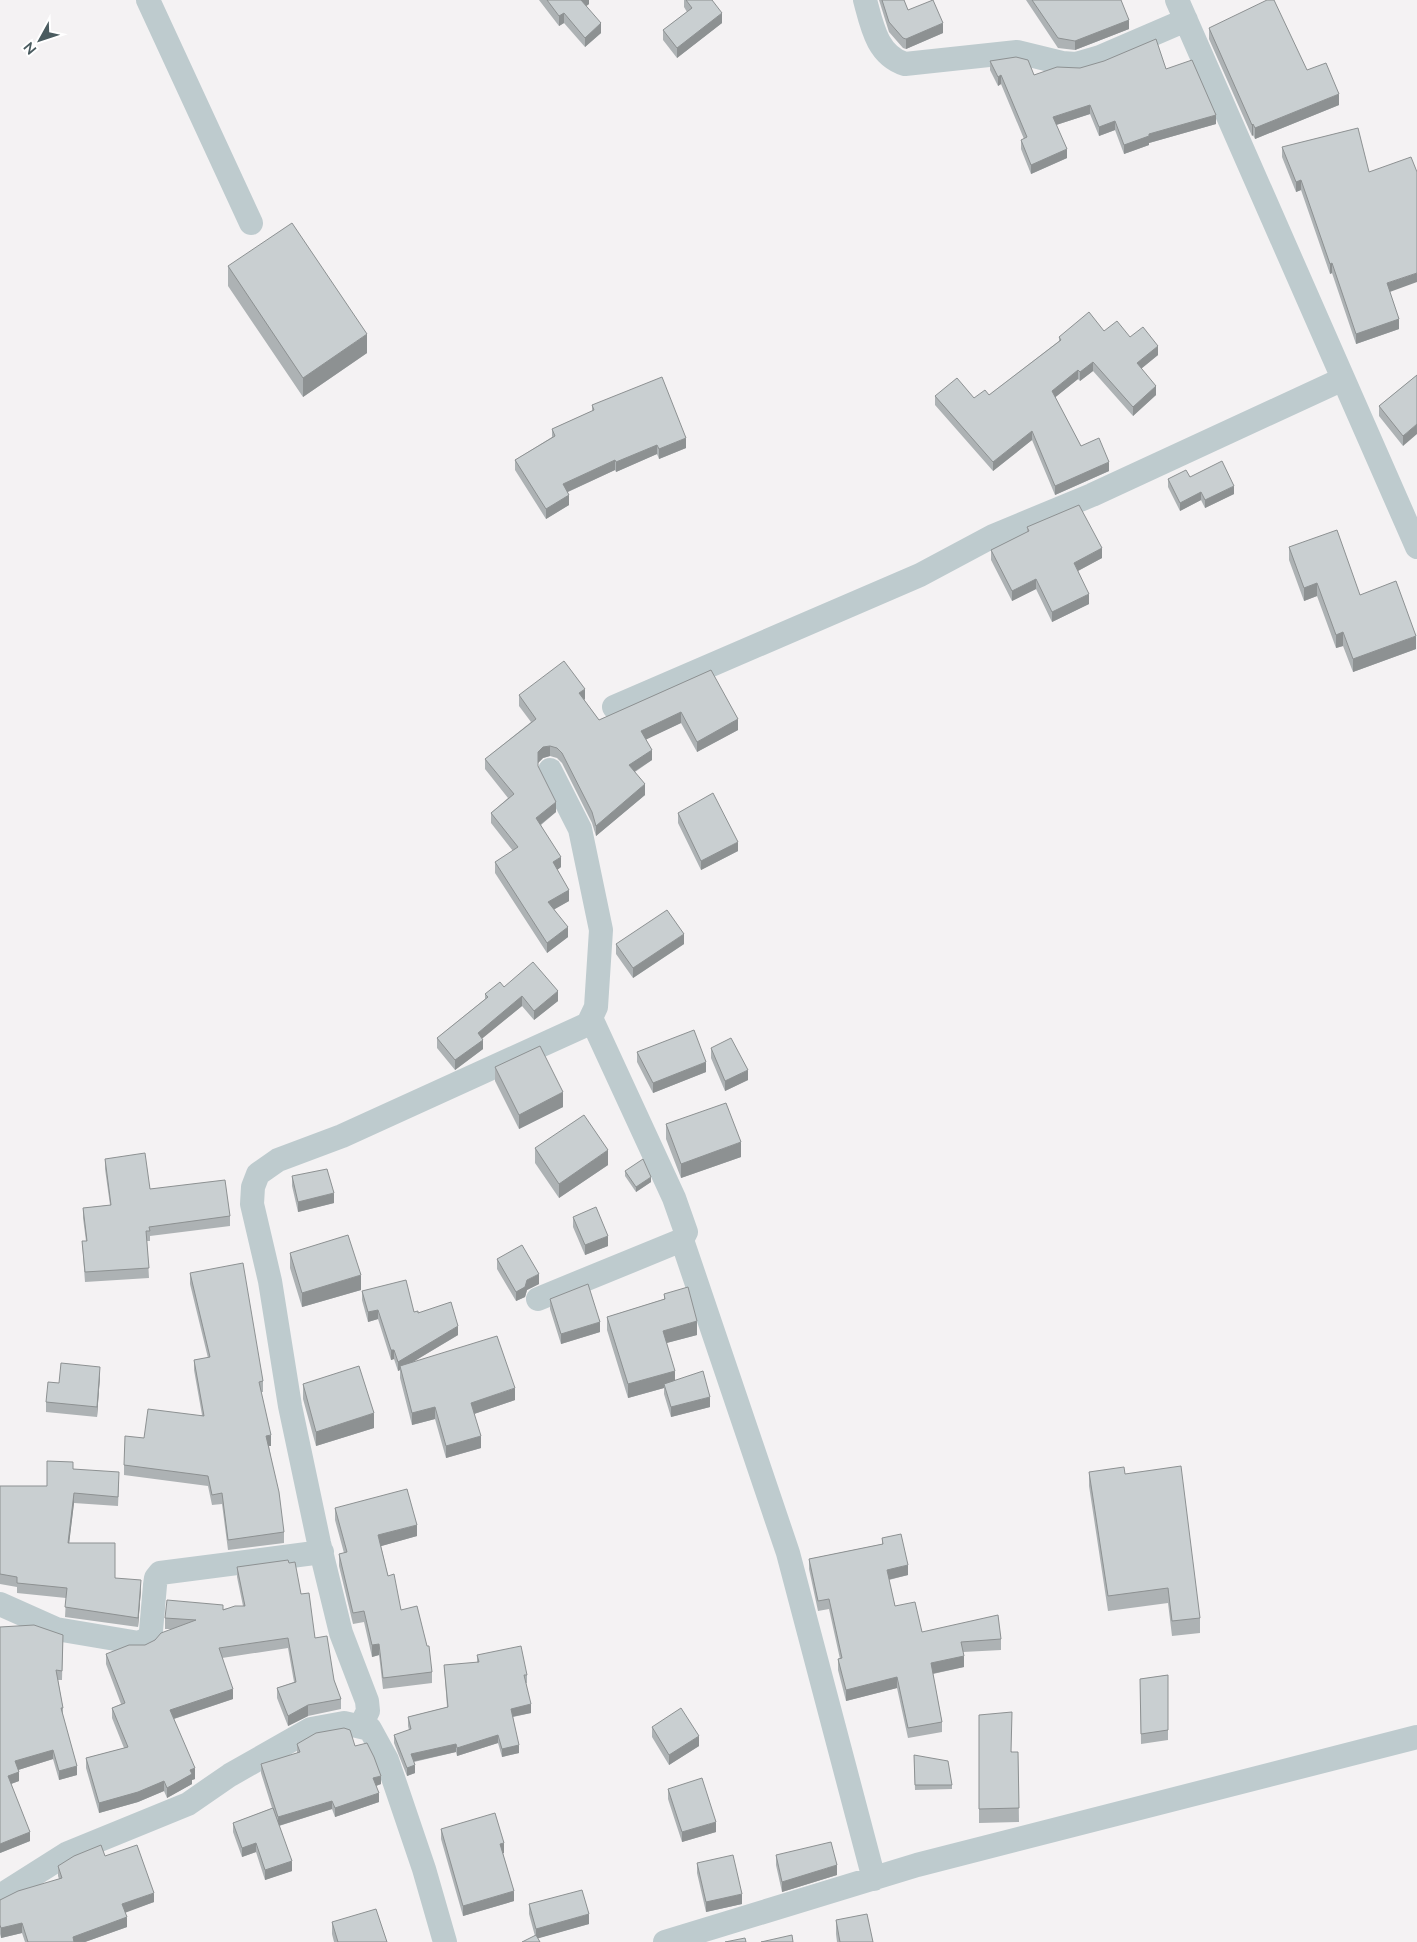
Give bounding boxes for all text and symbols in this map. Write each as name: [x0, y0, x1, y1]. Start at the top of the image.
north arrow: [15, 15, 65, 65]
text: N: [20, 39, 40, 58]

